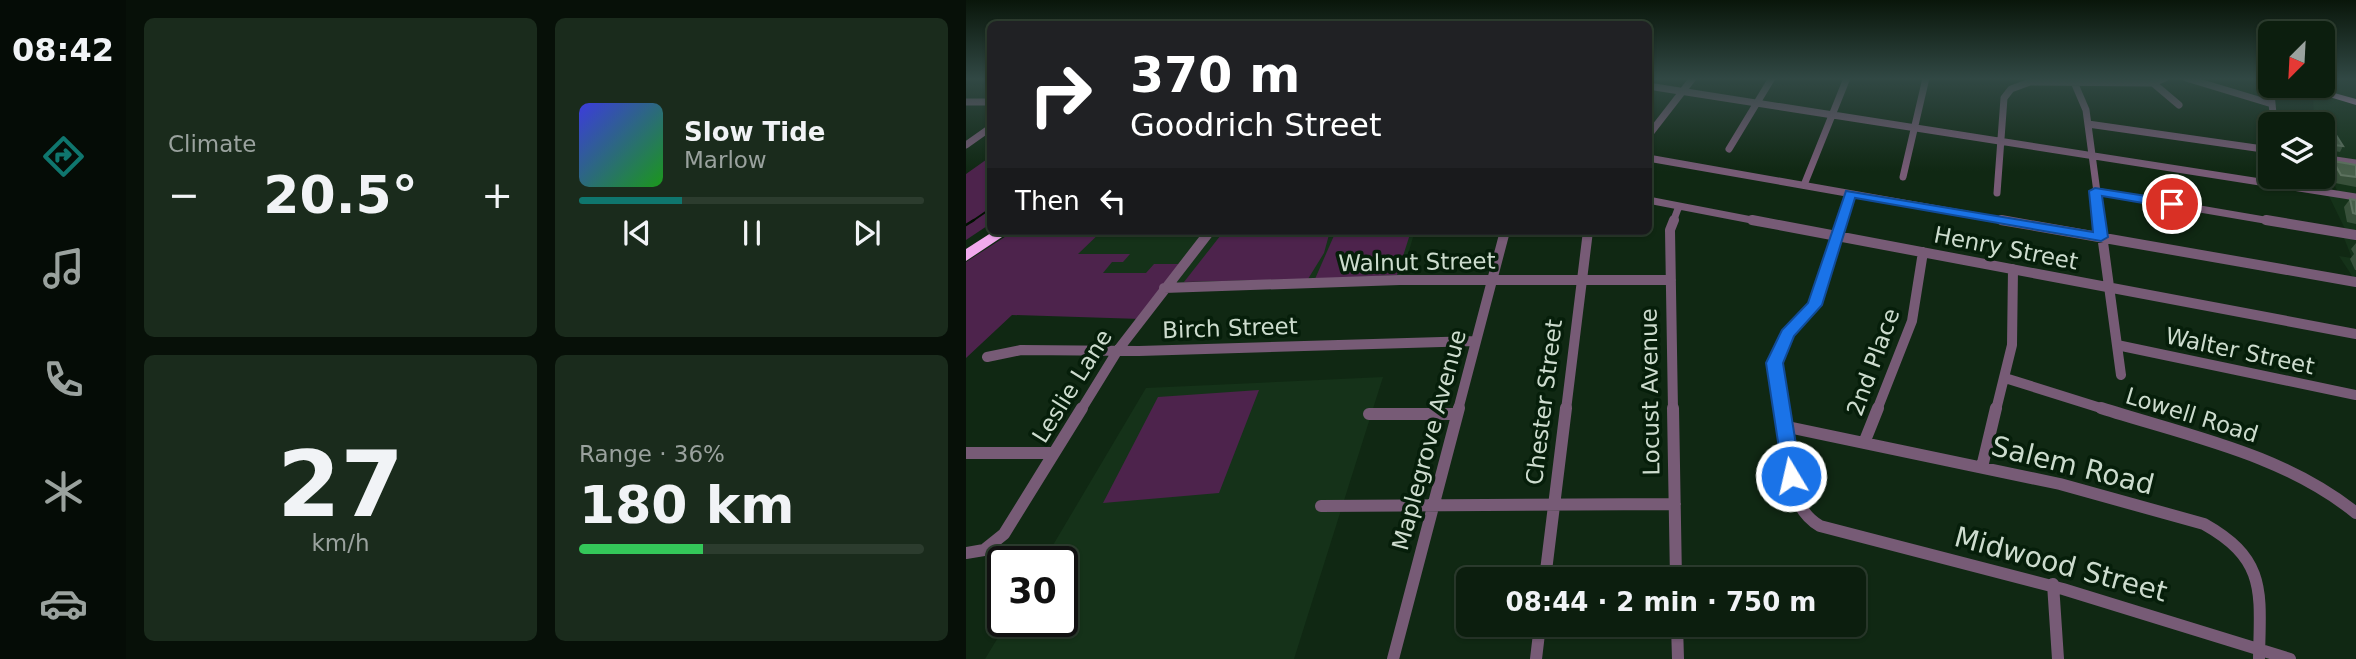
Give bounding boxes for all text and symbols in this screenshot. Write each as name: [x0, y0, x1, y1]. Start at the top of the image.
north arrow: [2258, 21, 2334, 98]
map controls: [2258, 21, 2335, 189]
text: 08:42: [12, 31, 114, 69]
text: 370 m: [1130, 47, 1300, 104]
icon: right: [1015, 49, 1106, 140]
text: Goodrich Street: [1130, 106, 1382, 144]
button: layers: [2258, 112, 2335, 189]
text: Slow Tide: [684, 117, 825, 147]
text: Climate: [168, 131, 257, 157]
icon: directions: [39, 132, 88, 181]
text: Marlow: [684, 147, 767, 173]
text: 20.5°: [263, 165, 418, 225]
text: −: [168, 173, 200, 217]
text: +: [481, 173, 513, 217]
pin: [2142, 174, 2202, 234]
icon: left: [1094, 182, 1132, 220]
icon: arrive: [2153, 185, 2191, 223]
text: Then: [1015, 186, 1080, 216]
icon: previous: [618, 214, 656, 252]
icon: pause: [733, 214, 771, 252]
icon: next: [848, 214, 886, 252]
street label: Henry Street: [1932, 221, 2080, 275]
icon: music: [39, 244, 88, 293]
street label: Walnut Street: [1338, 248, 1496, 276]
street label: 2nd Place: [1842, 305, 1904, 419]
street label: Locust Avenue: [1636, 308, 1664, 476]
street label: Birch Street: [1162, 313, 1298, 343]
street label: Chester Street: [1521, 318, 1567, 486]
street label: Walter Street: [2163, 323, 2317, 379]
street label: Leslie Lane: [1027, 325, 1117, 447]
street label: Maplegrove Avenue: [1387, 327, 1471, 553]
icon: phone: [39, 355, 88, 404]
street label: Lowell Road: [2123, 383, 2261, 447]
street label: Salem Road: [1988, 429, 2158, 502]
text: 27: [277, 432, 404, 537]
position arrow: [1754, 439, 1828, 513]
text: Range · 36%: [579, 441, 725, 467]
icon: climate: [39, 467, 88, 516]
text: 180 km: [579, 475, 794, 535]
street label: Midwood Street: [1951, 520, 2171, 609]
text: km/h: [311, 530, 370, 556]
speed limit sign: 30: [987, 546, 1078, 637]
icon: car: [39, 579, 88, 628]
text: 08:44 · 2 min · 750 m: [1506, 587, 1816, 617]

